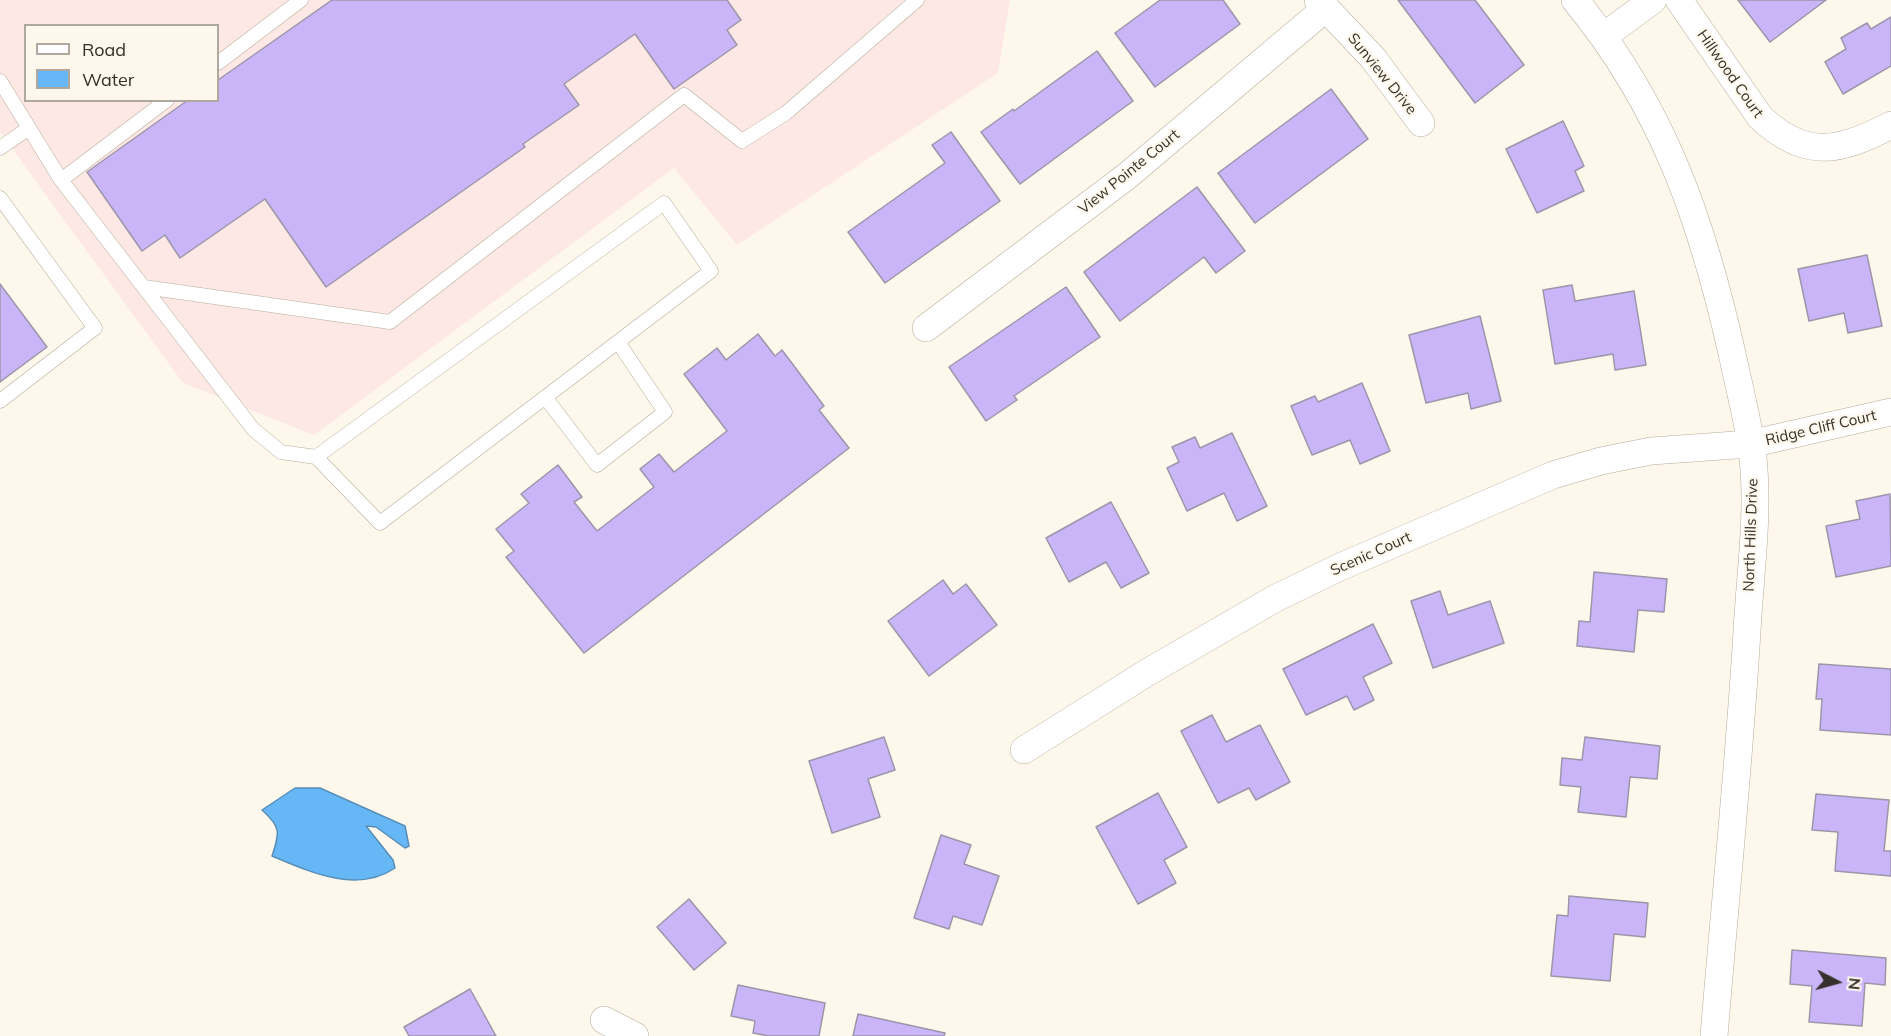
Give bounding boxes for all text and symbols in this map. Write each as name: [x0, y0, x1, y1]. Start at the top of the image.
legend: [24, 24, 219, 102]
street label: Hillwood Court: [1693, 27, 1767, 121]
street label: Sunview Drive: [1344, 30, 1420, 118]
text: Road: [82, 38, 126, 61]
text: Water: [82, 68, 134, 91]
street label: View Pointe Court: [1075, 126, 1183, 218]
street label: Ridge Cliff Court: [1764, 406, 1878, 450]
street label: North Hills Drive: [1740, 478, 1762, 592]
street label: Scenic Court: [1328, 528, 1414, 580]
north arrow: [1807, 952, 1867, 1012]
text: N: [1844, 977, 1865, 991]

